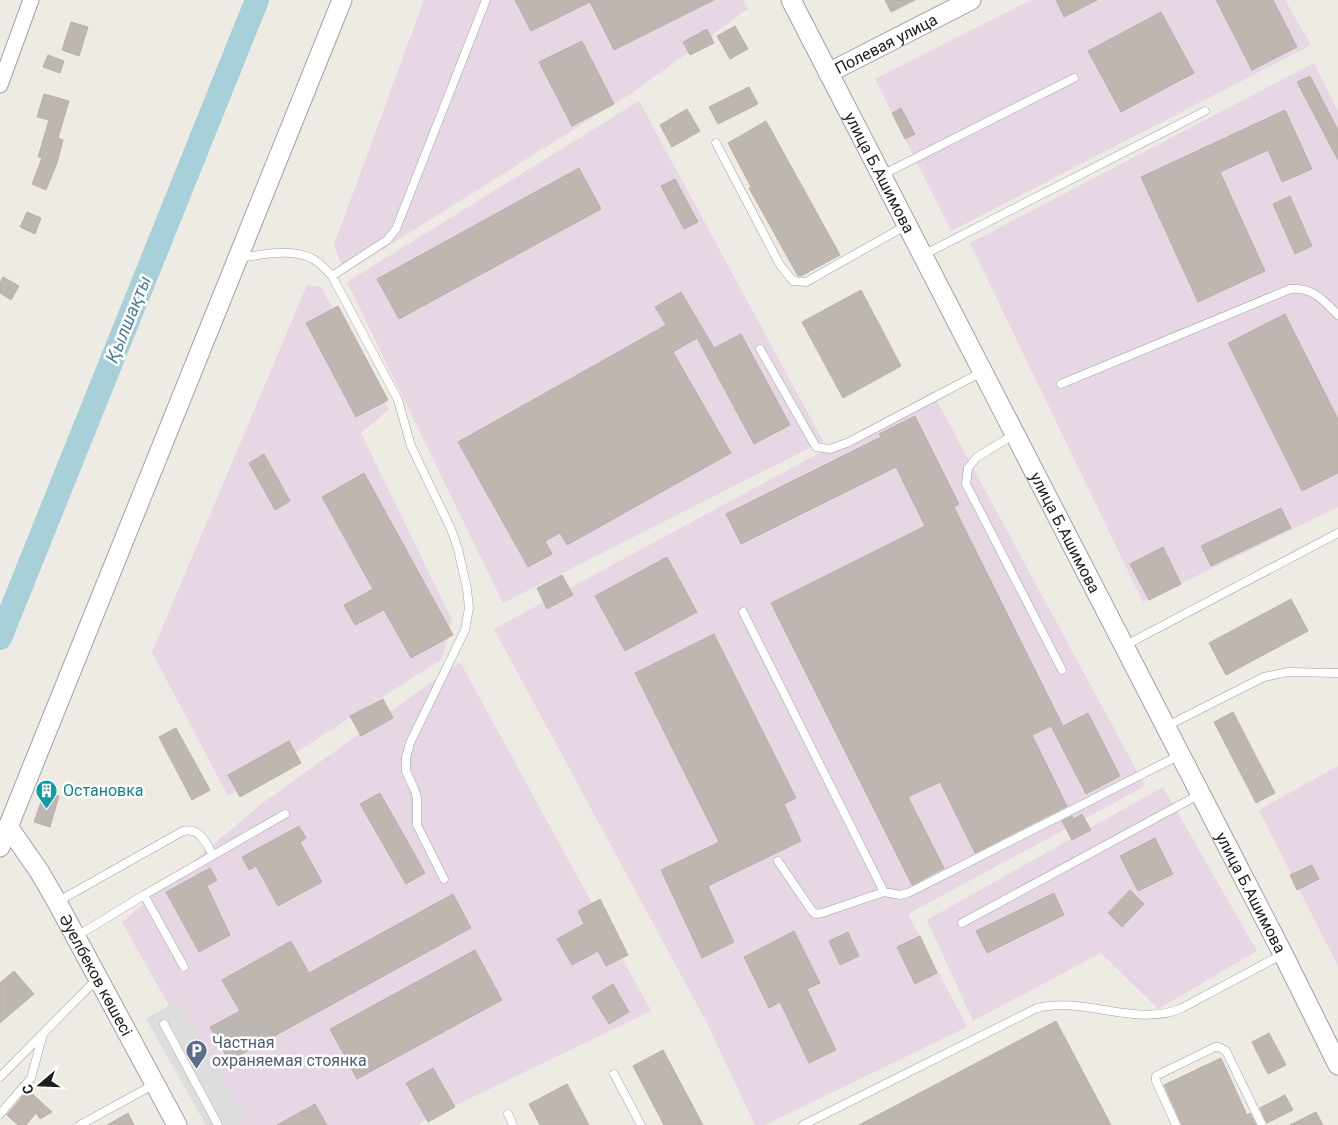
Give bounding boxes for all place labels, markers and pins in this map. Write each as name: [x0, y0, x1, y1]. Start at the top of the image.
building icon: Остановка: [35, 778, 59, 809]
place label: Остановка: [63, 781, 144, 800]
place label: Частная охраняемая стоянка: [212, 1033, 367, 1070]
parking icon: Частная охраняемая стоянка: [184, 1039, 208, 1070]

